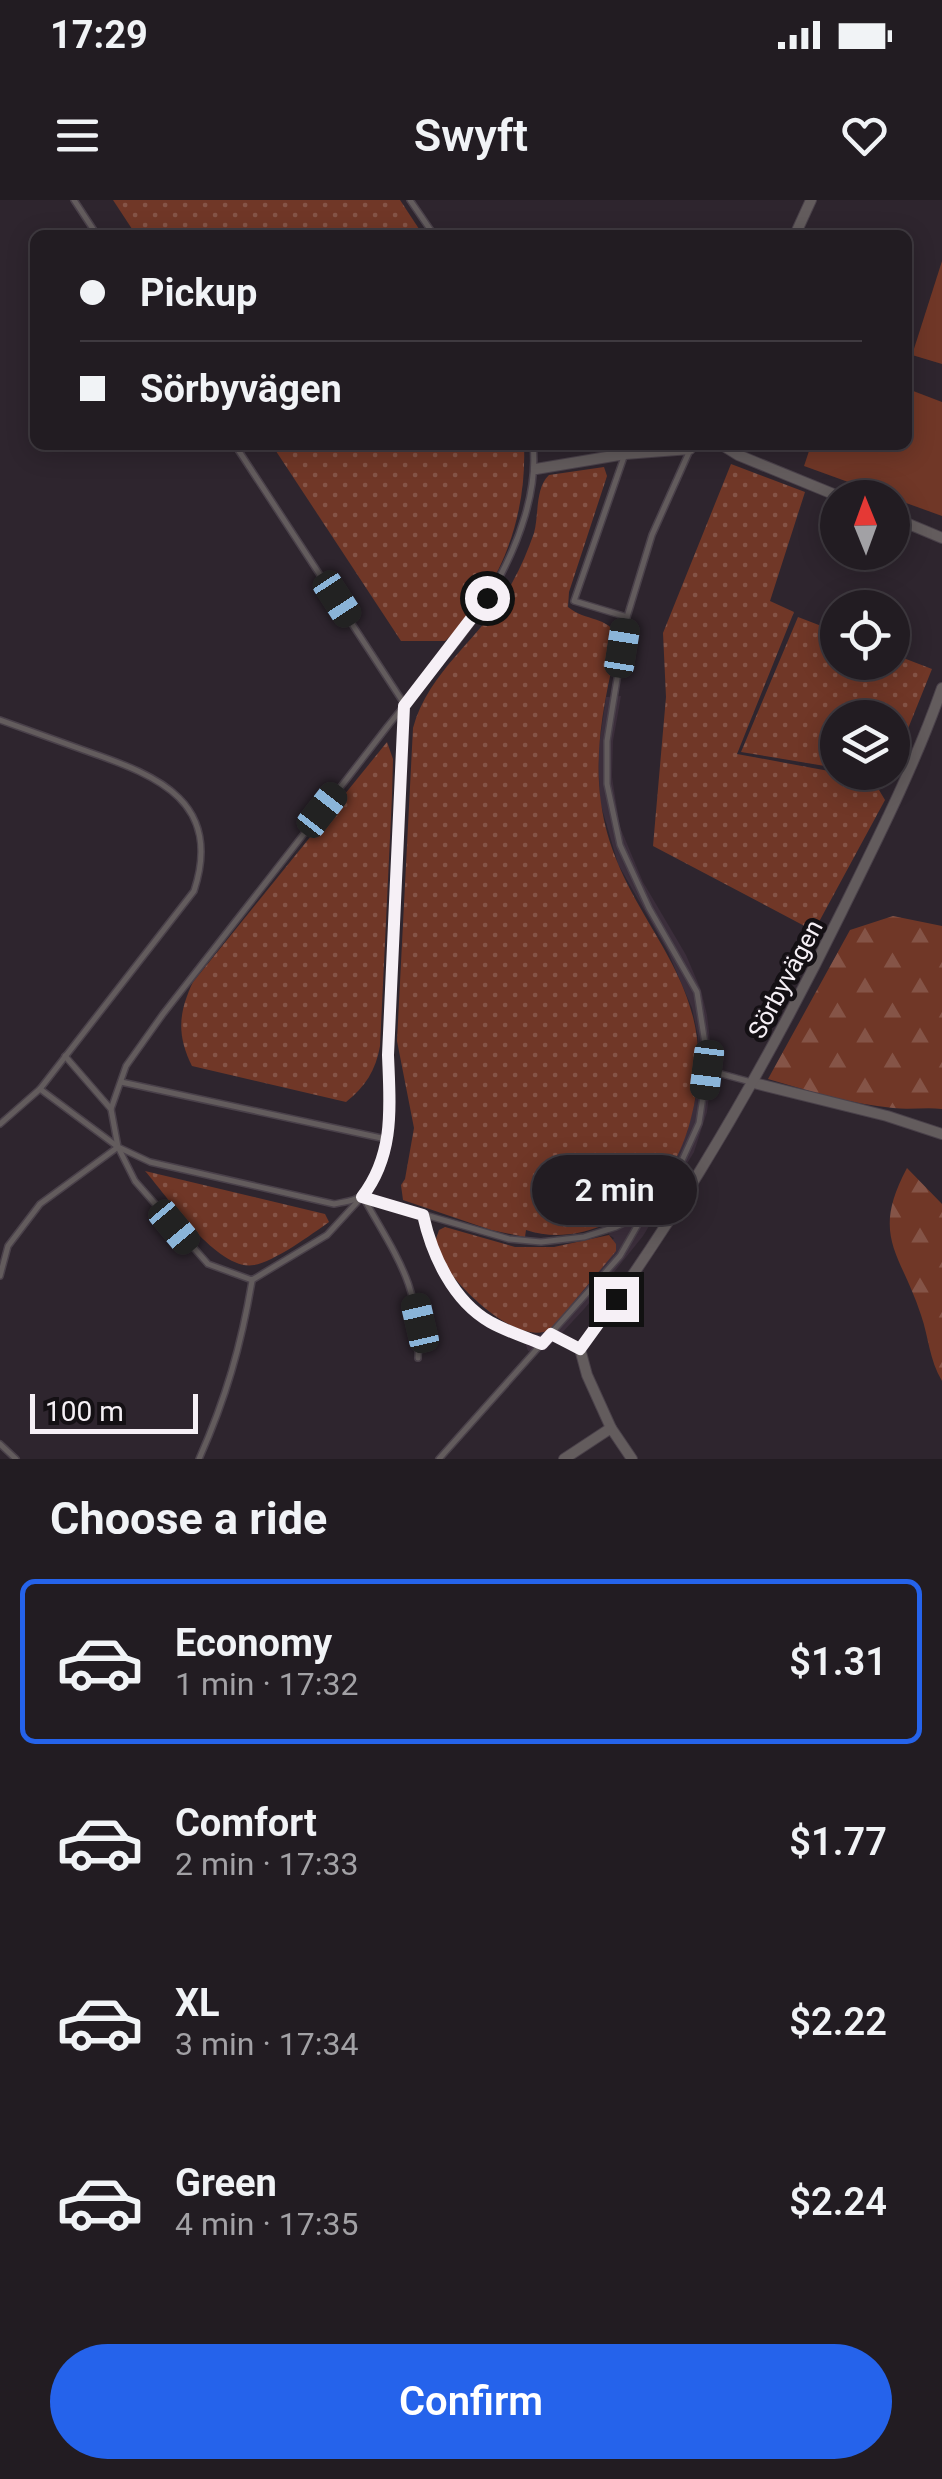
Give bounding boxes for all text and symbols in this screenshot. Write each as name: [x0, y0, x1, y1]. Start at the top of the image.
text: 17:29: [50, 13, 148, 57]
icon: menu: [50, 108, 105, 163]
icon: heart: [837, 108, 892, 163]
text: Swyft: [414, 109, 528, 162]
text: Pickup: [140, 271, 257, 315]
text: Sörbyvägen: [140, 367, 342, 411]
north arrow: [820, 480, 910, 570]
map controls: [820, 480, 910, 790]
car: [308, 566, 366, 632]
route start: [465, 576, 510, 621]
button: locate: [820, 590, 910, 680]
car: [602, 616, 642, 680]
button: layers: [820, 700, 910, 790]
car: [292, 777, 352, 843]
street label: Sörbyvägen: [742, 915, 829, 1043]
car: [688, 1038, 726, 1102]
callout: 2 min: [534, 1154, 698, 1224]
text: 2 min: [574, 1171, 655, 1209]
car: [143, 1194, 205, 1260]
route end: [594, 1277, 639, 1322]
car: [399, 1290, 441, 1356]
scale bar: [30, 1389, 198, 1434]
text: 100 m: [45, 1395, 124, 1428]
text: Choose a ride: [50, 1492, 327, 1545]
icon: car: [55, 1617, 145, 1707]
text: Economy: [175, 1621, 332, 1665]
text: $1.31: [789, 1640, 887, 1684]
text: 1 min · 17:32: [175, 1665, 358, 1703]
icon: car: [55, 1797, 145, 1887]
text: Comfort: [175, 1801, 317, 1845]
text: $1.77: [789, 1820, 887, 1864]
text: 2 min · 17:33: [175, 1845, 358, 1883]
icon: car: [55, 1977, 145, 2067]
text: XL: [175, 1981, 220, 2025]
text: $2.22: [789, 2000, 887, 2044]
text: 3 min · 17:34: [175, 2025, 358, 2063]
icon: car: [55, 2157, 145, 2247]
text: Green: [175, 2161, 277, 2205]
text: $2.24: [789, 2180, 887, 2224]
text: 4 min · 17:35: [175, 2205, 358, 2243]
button: Confirm: [50, 2344, 892, 2459]

